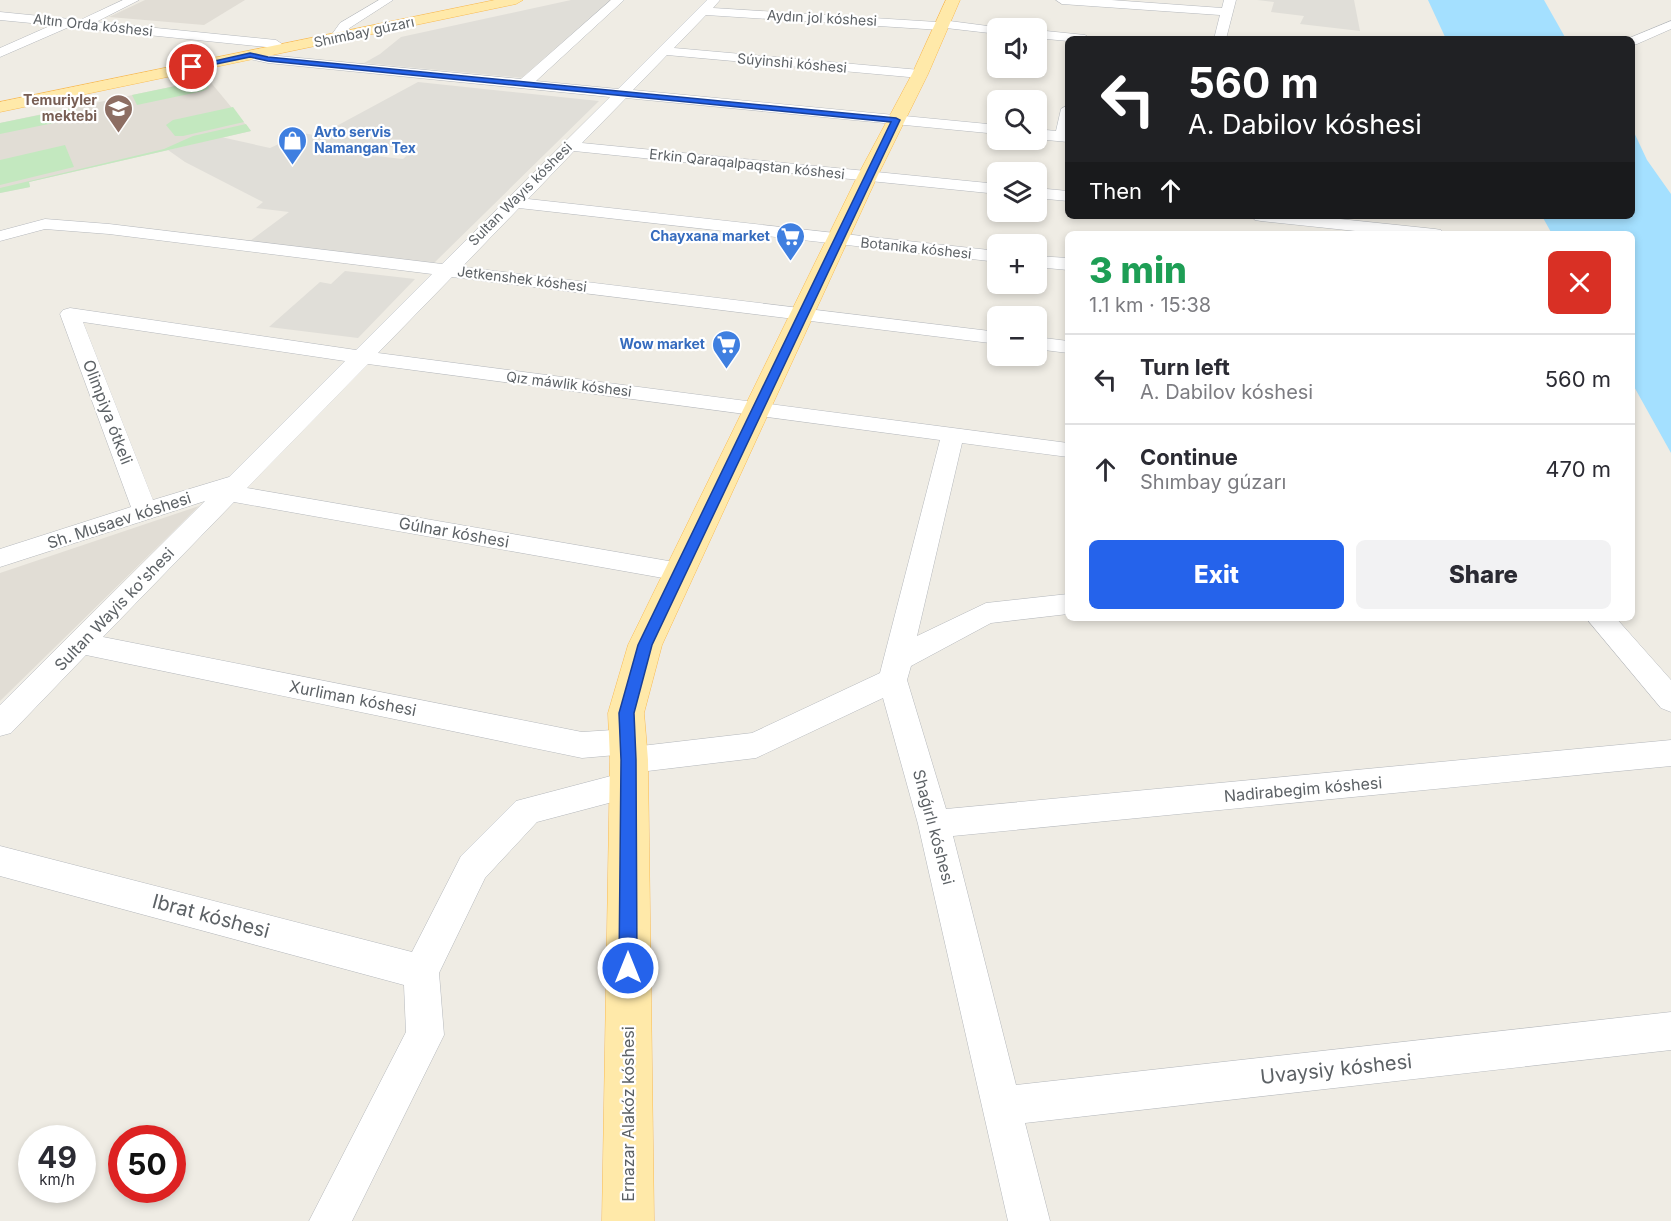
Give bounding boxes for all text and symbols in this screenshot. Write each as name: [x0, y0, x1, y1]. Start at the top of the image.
street label: Aydın jol kóshesi: [767, 6, 877, 29]
street label: Altın Orda kóshesi: [33, 10, 154, 39]
street label: Shımbay gúzarı: [312, 13, 416, 50]
map controls: [987, 18, 1047, 366]
button: sound: [987, 18, 1047, 78]
pin: [166, 41, 217, 92]
street label: Súyinshi kóshesi: [736, 49, 848, 76]
icon: arrive: [175, 50, 208, 83]
text: 560 m: [1188, 57, 1319, 108]
icon: left: [1089, 60, 1167, 138]
button: search: [987, 90, 1047, 150]
place label: Temuriyler mektebi: [23, 91, 97, 124]
school or university icon: Temuriyler mektebi: [102, 92, 134, 134]
text: A. Dabilov kóshesi: [1188, 108, 1422, 141]
place label: Avto servis Namangan Tex: [314, 123, 416, 156]
shop icon: Avto servis Namangan Tex: [277, 124, 309, 166]
street label: Sultan Wayıs kóshesi: [464, 138, 575, 249]
street label: Erkin Qaraqalpaqstan kóshesi: [649, 145, 846, 182]
button: layers: [987, 162, 1047, 222]
icon: ahead: [1154, 174, 1187, 207]
text: Then: [1089, 178, 1142, 204]
supermarket icon: Chayxana market: [775, 220, 807, 262]
place label: Chayxana market: [650, 227, 770, 244]
street label: Botanika kóshesi: [860, 233, 972, 262]
button: +: [987, 234, 1047, 294]
text: 3 min: [1089, 248, 1187, 292]
button: close: [1548, 251, 1611, 314]
street label: Jetkenshek kóshesi: [456, 262, 588, 295]
text: 1.1 km · 15:38: [1089, 293, 1211, 317]
button: −: [987, 306, 1047, 366]
supermarket icon: Wow market: [710, 328, 742, 370]
place label: Wow market: [619, 335, 705, 352]
text: Turn left: [1140, 354, 1230, 380]
street label: Olimpiya ótkeli: [79, 357, 137, 467]
icon: left: [1089, 363, 1122, 396]
text: 560 m: [1545, 366, 1611, 392]
street label: Qız máwlik kóshesi: [505, 367, 633, 400]
text: A. Dabilov kóshesi: [1140, 380, 1313, 404]
text: Continue: [1140, 444, 1238, 470]
icon: ahead: [1089, 453, 1122, 486]
text: 470 m: [1545, 456, 1611, 482]
text: Shımbay gúzarı: [1140, 470, 1286, 494]
street label: Sh. Musaev kóshesi: [44, 487, 194, 553]
street label: Gúlnar kóshesi: [397, 512, 511, 552]
button: Exit: [1089, 540, 1344, 609]
button: Share: [1356, 540, 1611, 609]
street label: Sultan Wayis ko'shesi: [50, 543, 178, 675]
street label: Xurliman kóshesi: [288, 676, 418, 720]
street label: Shaǵırlı kóshesi: [909, 767, 959, 887]
street label: Nadirabegim kóshesi: [1223, 772, 1383, 806]
street label: Ibrat kóshesi: [150, 889, 272, 943]
position arrow: [596, 936, 660, 1000]
street label: Ernazar Alakóz kóshesi: [618, 1026, 638, 1202]
street label: Uvaysiy kóshesi: [1259, 1049, 1413, 1089]
speed limit sign: 50: [108, 1125, 186, 1203]
text: 49: [37, 1139, 77, 1175]
text: km/h: [39, 1170, 75, 1189]

